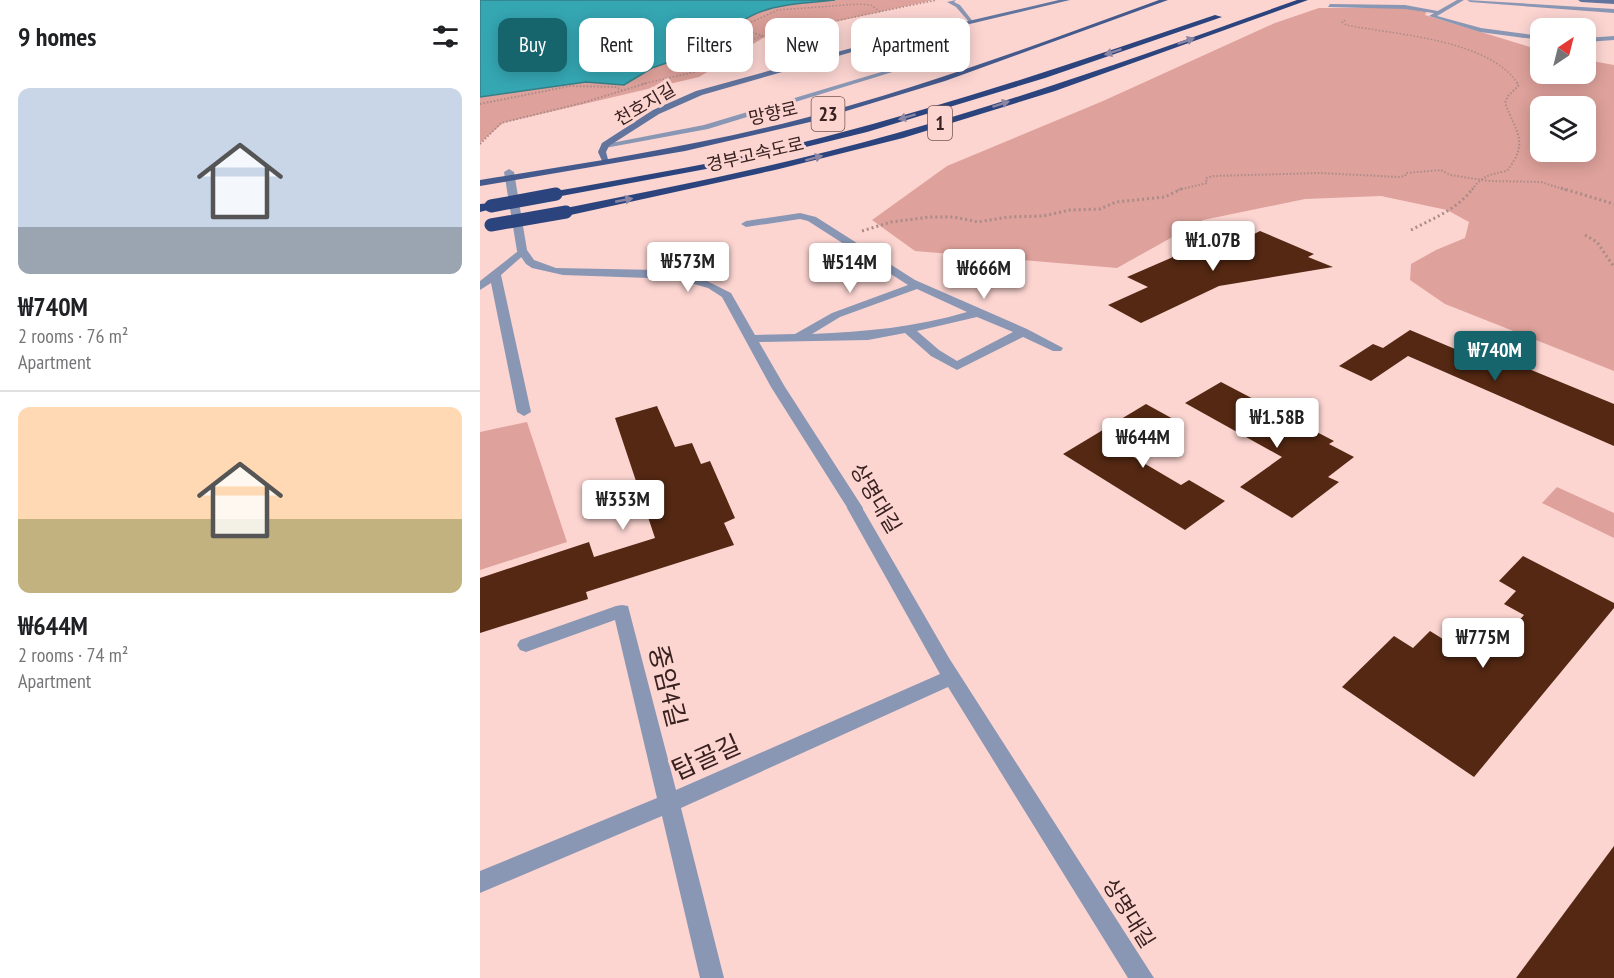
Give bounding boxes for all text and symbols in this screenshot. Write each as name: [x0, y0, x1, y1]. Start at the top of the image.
chip: Buy: [498, 18, 567, 72]
chip: Rent: [579, 18, 654, 72]
chip: Filters: [666, 18, 753, 72]
chip: New: [765, 18, 839, 72]
chip: Apartment: [851, 18, 970, 72]
north arrow: [1530, 18, 1596, 84]
map controls: [1530, 18, 1596, 162]
text: 9 homes: [18, 20, 96, 53]
icon: filters: [429, 20, 462, 53]
one-way arrow: [1177, 36, 1195, 46]
one-way arrow: [1104, 48, 1122, 57]
street label: 천호지길: [611, 77, 679, 131]
street label: 망향로: [746, 96, 800, 130]
button: layers: [1530, 96, 1596, 162]
road number: 23: [812, 97, 844, 131]
one-way arrow: [992, 99, 1010, 108]
road number: 1: [928, 106, 952, 140]
one-way arrow: [898, 113, 916, 122]
icon: home: [186, 127, 294, 235]
street label: 경부고속도로: [704, 132, 806, 176]
one-way arrow: [805, 153, 823, 163]
one-way arrow: [614, 195, 633, 204]
pin: ₩1.07B: [1164, 221, 1262, 272]
text: ₩1.07B: [1186, 227, 1240, 253]
pin: ₩573M: [646, 242, 730, 293]
pin: ₩514M: [808, 243, 892, 294]
text: ₩573M: [661, 248, 715, 274]
text: ₩514M: [823, 249, 877, 275]
pin: ₩666M: [942, 249, 1026, 300]
text: ₩666M: [957, 255, 1011, 281]
text: ₩740M: [18, 290, 88, 323]
text: 2 rooms · 76 m²: [18, 323, 128, 349]
pin: ₩740M: [1453, 331, 1537, 382]
text: ₩740M: [1468, 337, 1522, 363]
text: Apartment: [18, 349, 91, 375]
pin: ₩1.58B: [1228, 398, 1326, 449]
text: ₩1.58B: [1250, 404, 1304, 430]
pin: ₩644M: [1101, 418, 1185, 469]
text: ₩644M: [1116, 424, 1170, 450]
icon: home: [186, 446, 294, 554]
street label: 상명대길: [845, 458, 907, 538]
pin: ₩353M: [581, 480, 665, 531]
text: ₩353M: [596, 486, 650, 512]
text: ₩644M: [18, 609, 88, 642]
pin: ₩775M: [1441, 618, 1525, 669]
text: ₩775M: [1456, 624, 1510, 650]
text: 2 rooms · 74 m²: [18, 642, 128, 668]
street label: 중암4길: [642, 642, 694, 730]
text: Apartment: [18, 668, 91, 694]
street label: 탑골길: [667, 727, 745, 787]
street label: 상명대길: [1097, 873, 1161, 953]

